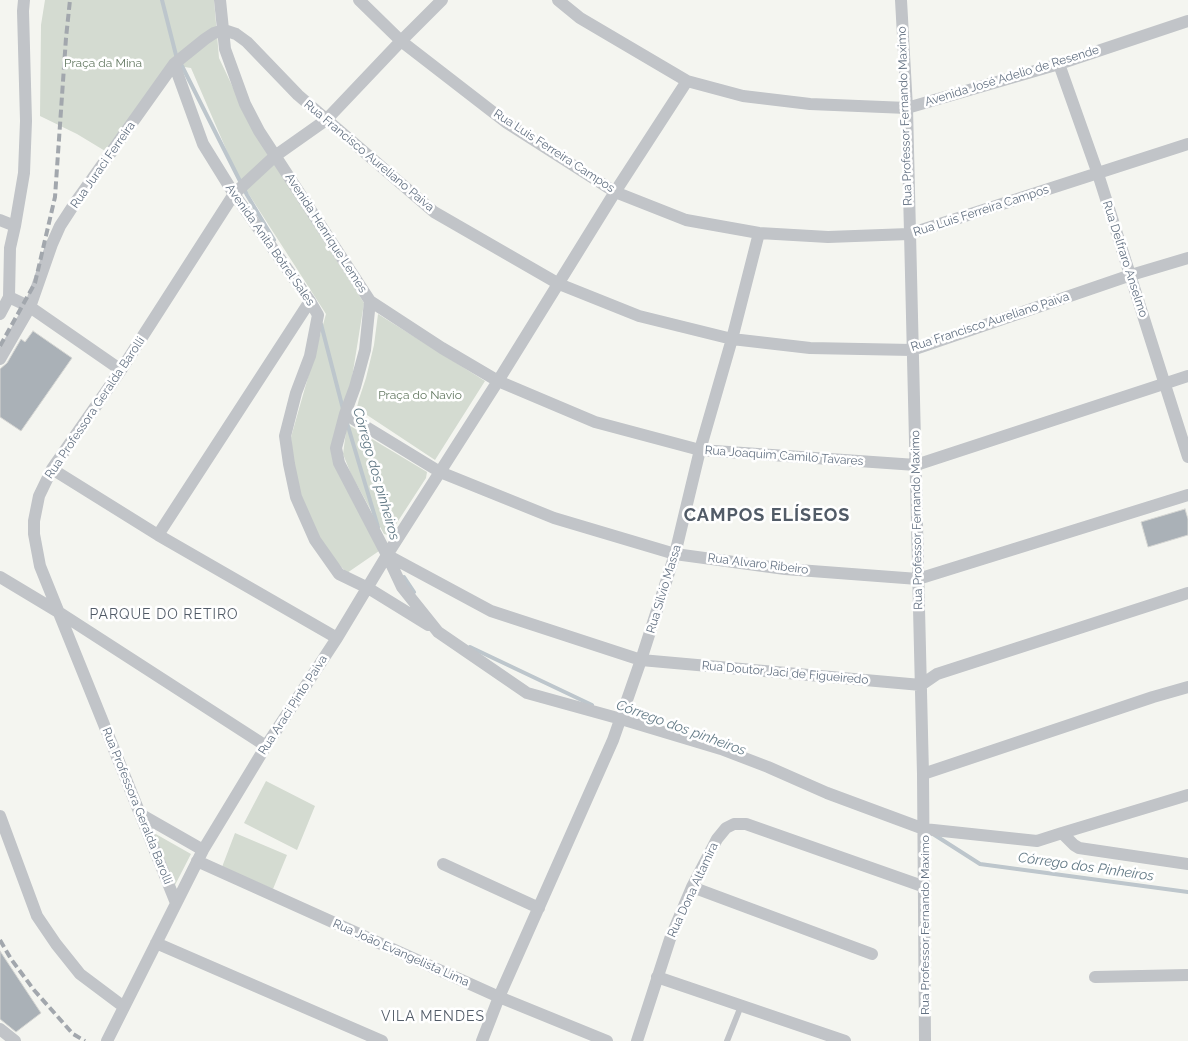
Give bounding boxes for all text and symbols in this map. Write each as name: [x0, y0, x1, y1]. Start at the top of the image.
street label: Rua Professor Fernando Maximo: [895, 26, 915, 206]
street label: Avenida José Adelio de Resende: [923, 43, 1101, 109]
park label: Praça da Mina: [64, 56, 142, 70]
street label: Rua Francisco Aureliano Paiva: [301, 97, 437, 215]
street label: Rua Luis Ferreira Campos: [491, 106, 617, 196]
street label: Rua Juraci Ferreira: [68, 119, 138, 211]
street label: Avenida Henrique Lemes: [282, 171, 370, 295]
street label: Avenida Anita Botrel Sales: [222, 181, 318, 309]
street label: Rua Luis Ferreira Campos: [911, 182, 1051, 240]
street label: Rua Delfraro Anselmo: [1099, 199, 1151, 319]
street label: Rua Francisco Aureliano Paiva: [909, 290, 1071, 354]
street label: Rua Professora Geralda Barolli: [42, 334, 148, 482]
park label: Praça do Navio: [378, 388, 462, 402]
water label: Córrego dos pinheiros: [349, 406, 403, 542]
street label: Rua Professor Fernando Maximo: [908, 430, 926, 610]
street label: Rua Joaquim Camilo Tavares: [704, 443, 864, 469]
district label: CAMPOS ELÍSEOS: [682, 505, 852, 527]
street label: Rua Silvio Massa: [644, 543, 684, 635]
street label: Rua Alvaro Ribeiro: [707, 551, 809, 577]
district label: PARQUE DO RETIRO: [87, 607, 241, 623]
street label: Rua Araci Pinto Paiva: [255, 652, 331, 758]
street label: Rua Doutor Jaci de Figueiredo: [701, 659, 869, 687]
water label: Córrego dos pinheiros: [614, 697, 748, 759]
street label: Rua Professora Geralda Barolli: [99, 725, 175, 887]
street label: Rua Professor Fernando Maximo: [918, 835, 932, 1015]
street label: Rua Dona Altamira: [665, 840, 721, 940]
water label: Córrego dos Pinheiros: [1017, 849, 1155, 885]
street label: Rua João Evangelista Lima: [331, 916, 471, 990]
district label: VILA MENDES: [380, 1009, 486, 1025]

